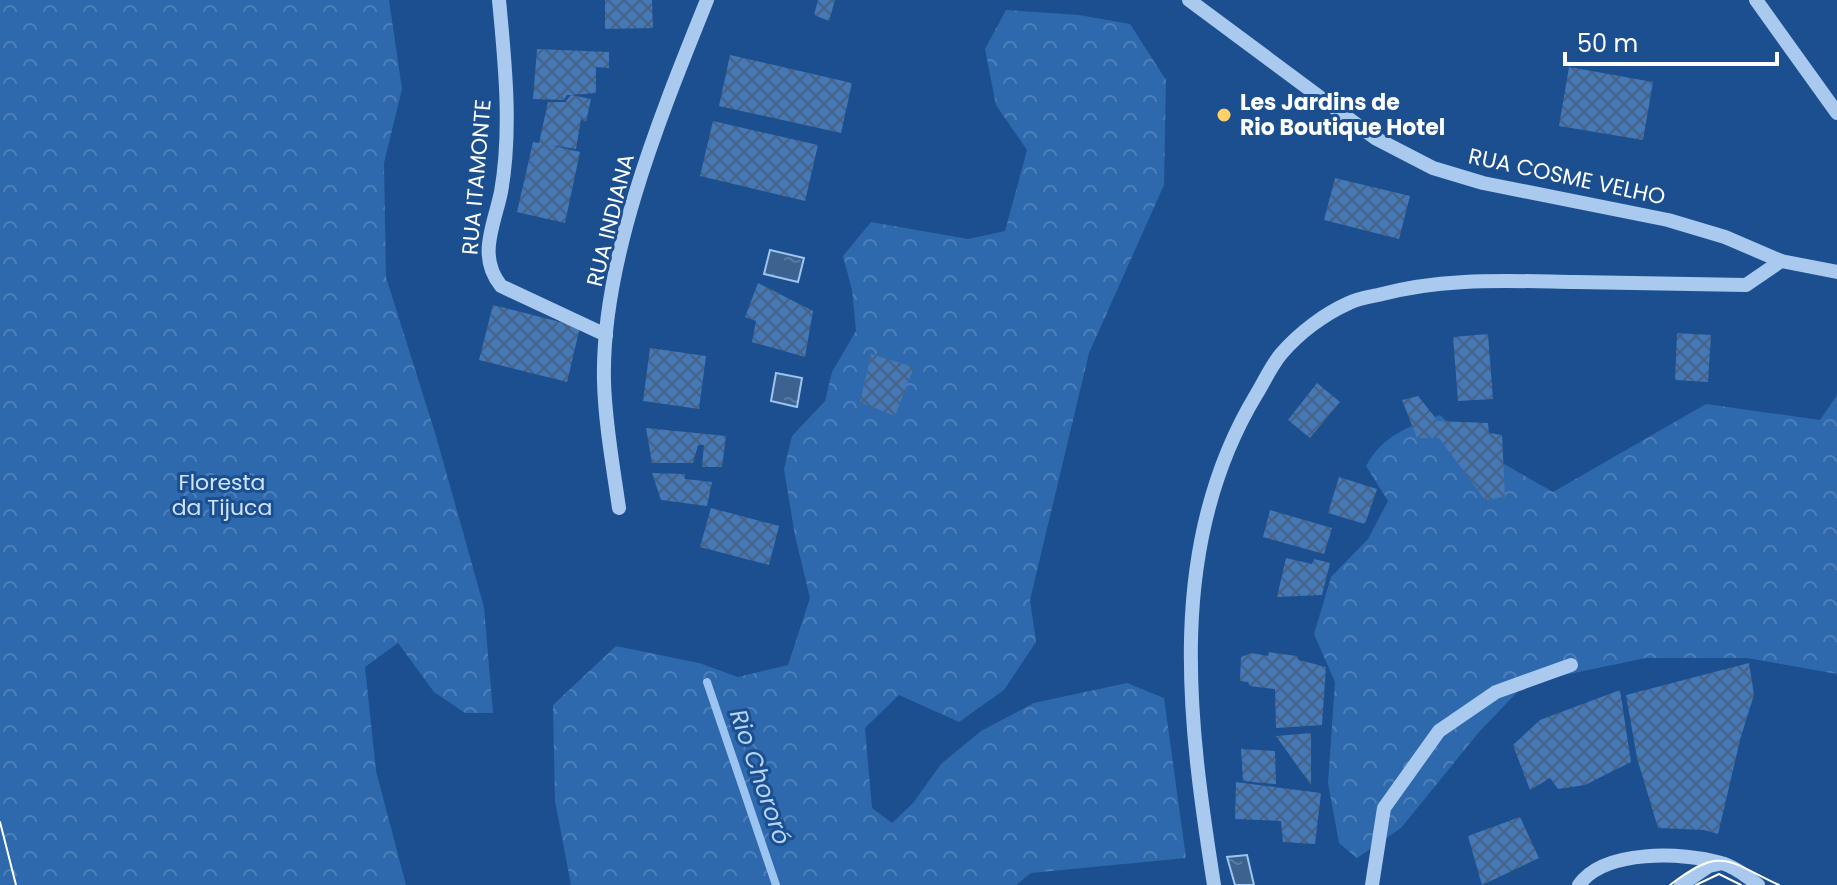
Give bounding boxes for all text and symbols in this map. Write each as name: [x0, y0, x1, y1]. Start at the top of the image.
scale bar: [1565, 16, 1777, 66]
text: 50 m: [1577, 27, 1638, 60]
place label: Les Jardins de Rio Boutique Hotel: [1240, 87, 1445, 143]
street label: RUA ITAMONTE: [454, 98, 499, 256]
marker: Les Jardins de Rio Boutique Hotel: [1215, 106, 1233, 124]
street label: RUA COSME VELHO: [1466, 140, 1668, 212]
street label: RUA INDIANA: [579, 150, 642, 290]
park label: Floresta da Tijuca: [172, 467, 272, 523]
water label: Rio Chororó: [722, 705, 799, 849]

